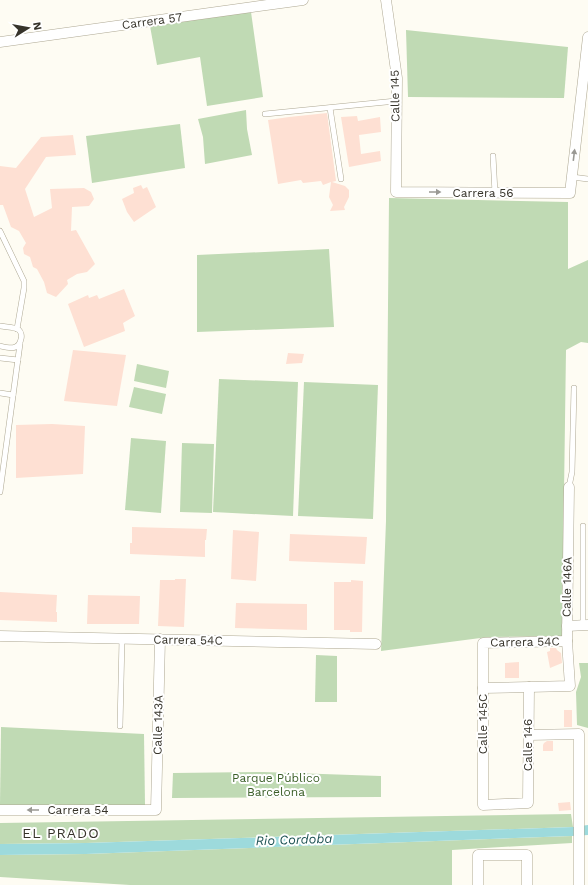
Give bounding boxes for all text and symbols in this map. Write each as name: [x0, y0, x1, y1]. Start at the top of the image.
north arrow: [8, 8, 48, 48]
street label: Carrera 57: [121, 10, 183, 32]
text: N: [30, 21, 44, 31]
street label: Calle 145: [388, 70, 402, 122]
one-way arrow: [571, 149, 578, 161]
street label: Carrera 56: [452, 186, 514, 200]
one-way arrow: [429, 189, 442, 195]
street label: Calle 146A: [559, 557, 575, 617]
street label: Carrera 54C: [153, 632, 223, 648]
street label: Carrera 54C: [490, 634, 560, 650]
street label: Calle 145C: [476, 694, 490, 754]
street label: Calle 143A: [150, 695, 166, 755]
street label: Calle 146: [521, 719, 535, 771]
park label: Parque Público Barcelona: [232, 771, 320, 799]
street label: Carrera 54: [47, 803, 109, 817]
one-way arrow: [26, 807, 39, 813]
district label: EL PRADO: [22, 825, 100, 841]
water label: Rio Cordoba: [255, 831, 333, 848]

